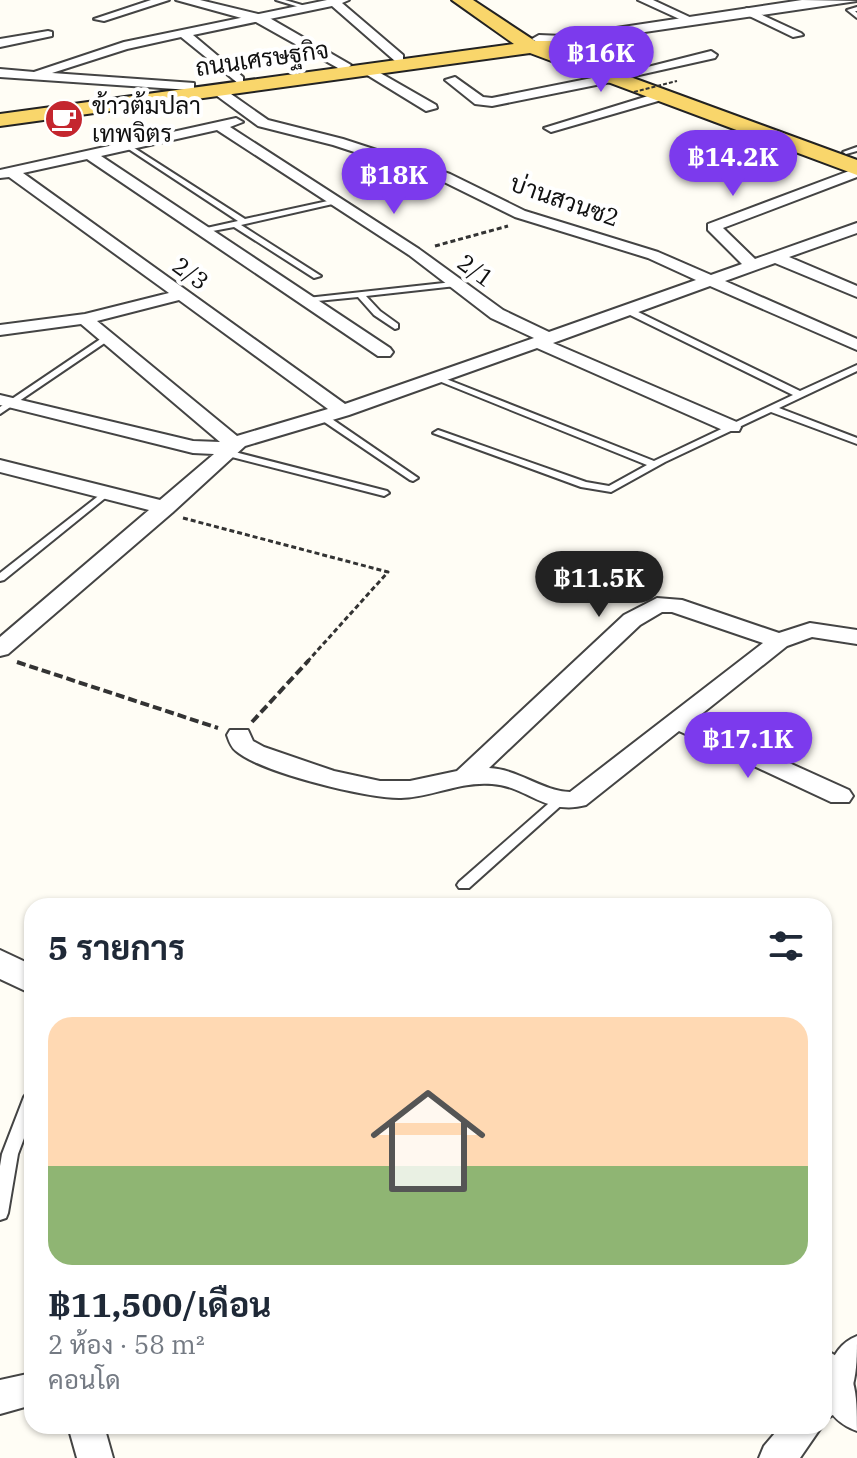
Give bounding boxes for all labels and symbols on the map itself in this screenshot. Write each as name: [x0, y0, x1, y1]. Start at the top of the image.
pin: ฿16K: [554, 26, 648, 94]
street label: ถนนเศรษฐกิจ: [193, 33, 331, 84]
place label: ข้าวต้มปลา เทพจิตร: [92, 89, 201, 149]
cafe icon: ข้าวต้มปลา เทพจิตร: [43, 98, 85, 140]
pin: ฿14.2K: [668, 130, 798, 198]
pin: ฿18K: [347, 148, 441, 216]
street label: บ่านสวนซ2: [506, 166, 624, 234]
street label: 2/1: [451, 246, 501, 294]
street label: 2/3: [166, 249, 216, 297]
pin: ฿11.5K: [534, 551, 664, 619]
pin: ฿17.1K: [683, 712, 813, 780]

